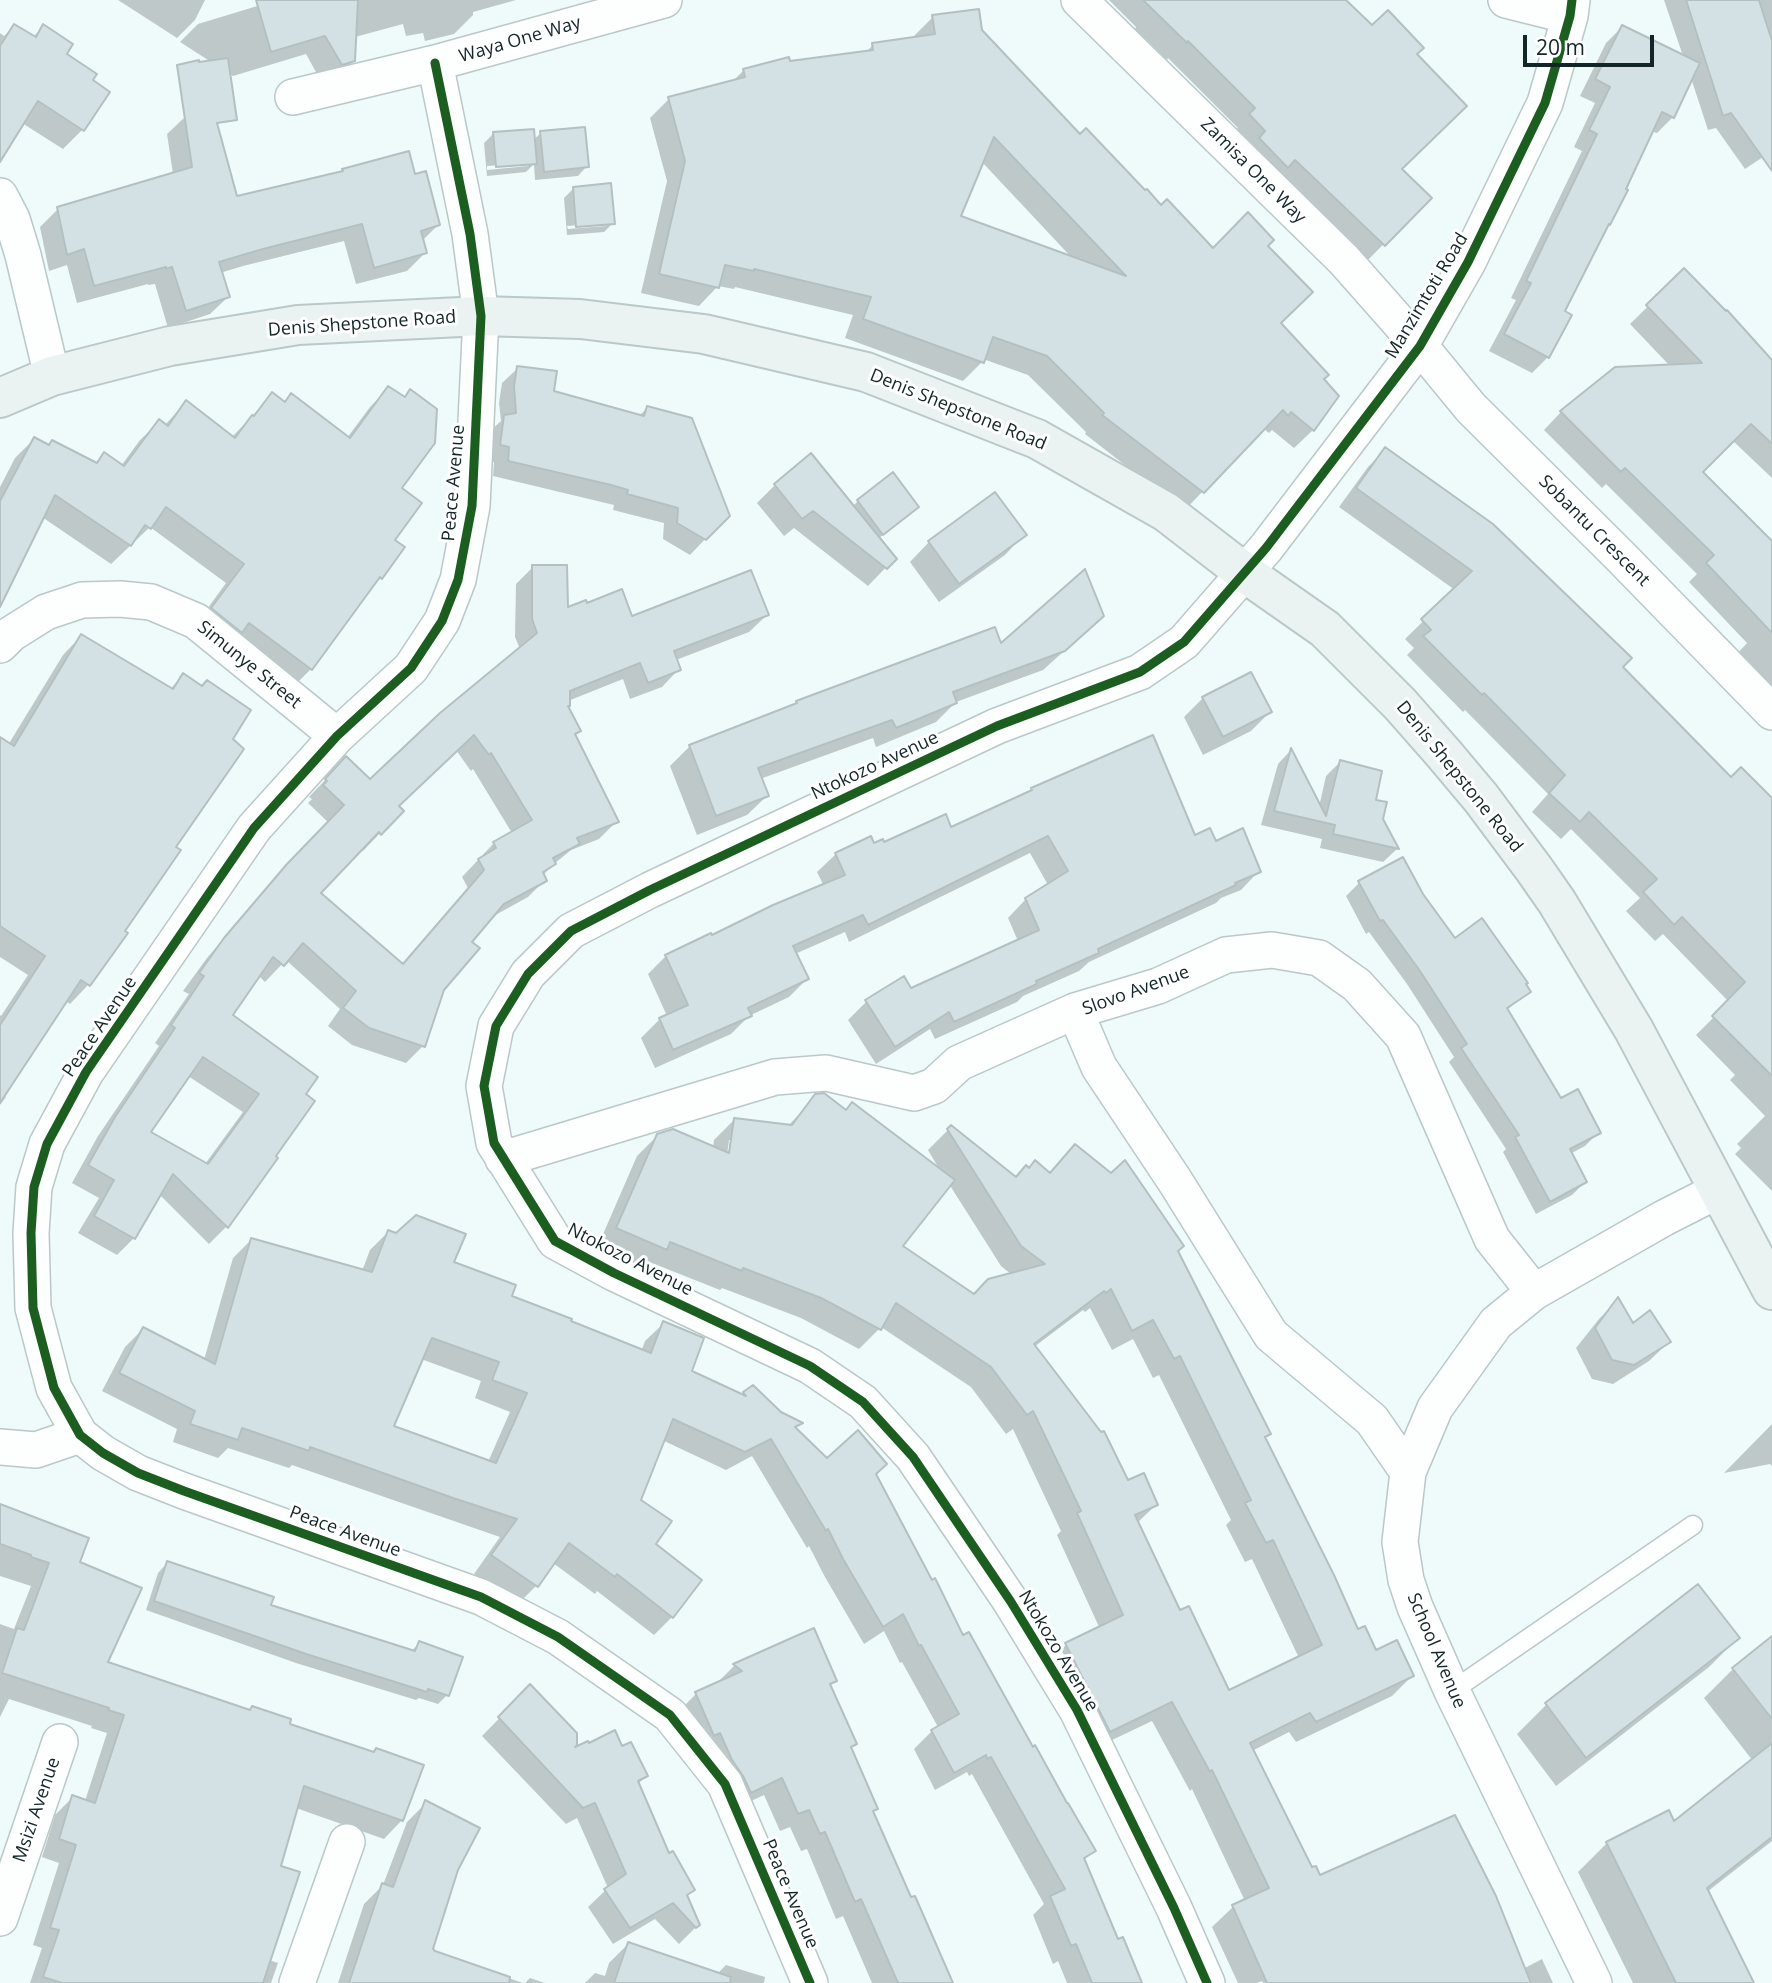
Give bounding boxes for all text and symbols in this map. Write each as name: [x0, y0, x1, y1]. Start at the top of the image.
street label: Waya One Way: [457, 12, 583, 68]
scale bar: [1527, 21, 1658, 65]
text: 20 m: [1536, 33, 1585, 61]
street label: Zamisa One Way: [1196, 114, 1310, 228]
street label: Manzimtoti Road: [1381, 229, 1473, 363]
street label: Denis Shepstone Road: [267, 307, 457, 341]
street label: Denis Shepstone Road: [867, 365, 1049, 455]
street label: Peace Avenue: [438, 424, 470, 542]
street label: Sobantu Crescent: [1534, 471, 1654, 591]
street label: Simunye Street: [193, 617, 305, 713]
street label: Denis Shepstone Road: [1391, 697, 1527, 857]
street label: Ntokozo Avenue: [808, 727, 942, 805]
street label: Slovo Avenue: [1079, 962, 1193, 1020]
street label: Peace Avenue: [58, 972, 142, 1082]
street label: Ntokozo Avenue: [564, 1219, 696, 1301]
street label: Peace Avenue: [286, 1502, 404, 1562]
street label: Ntokozo Avenue: [1013, 1586, 1103, 1716]
street label: School Avenue: [1402, 1590, 1470, 1712]
street label: Msizi Avenue: [9, 1755, 65, 1865]
street label: Peace Avenue: [757, 1836, 823, 1952]

